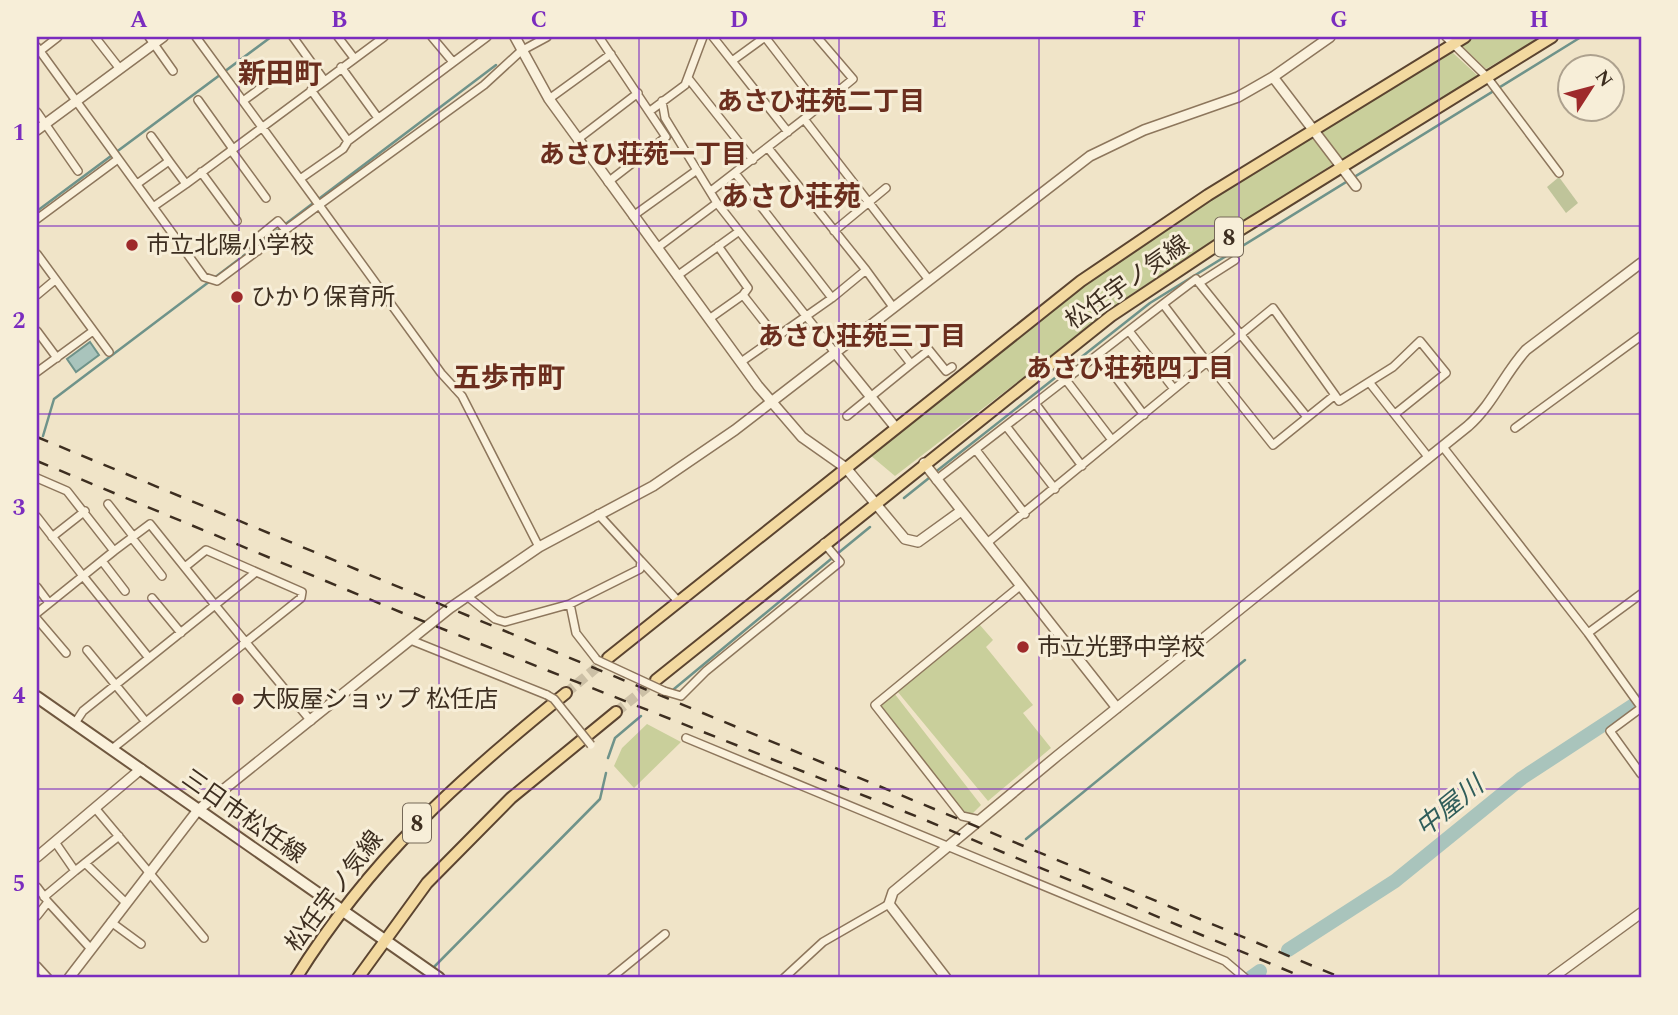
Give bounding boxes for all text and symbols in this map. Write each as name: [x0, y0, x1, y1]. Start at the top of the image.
text: A: [130, 3, 148, 38]
text: B: [331, 3, 347, 38]
text: C: [531, 3, 547, 38]
text: D: [730, 3, 748, 38]
text: E: [931, 3, 947, 38]
text: F: [1132, 3, 1146, 38]
text: G: [1330, 3, 1348, 38]
text: H: [1529, 3, 1549, 38]
north arrow: [1556, 52, 1626, 122]
district label: 新田町: [238, 53, 322, 96]
text: N: [1587, 64, 1620, 94]
district label: あさひ荘苑二丁目: [717, 82, 925, 122]
text: 1: [13, 116, 25, 151]
district label: あさひ荘苑一丁目: [539, 135, 747, 175]
district label: あさひ荘苑: [721, 176, 861, 219]
road number: 8: [1215, 218, 1243, 256]
street label: 松任宇ノ気線: [1058, 227, 1197, 339]
place label: 市立北陽小学校: [146, 228, 314, 264]
marker: 市立北陽小学校: [124, 237, 140, 253]
place label: ひかり保育所: [251, 280, 395, 316]
marker: ひかり保育所: [229, 289, 245, 305]
text: 2: [13, 304, 26, 339]
district label: あさひ荘苑三丁目: [758, 317, 966, 357]
district label: あさひ荘苑四丁目: [1026, 349, 1234, 389]
district label: 五歩市町: [453, 357, 565, 400]
text: 3: [13, 491, 26, 526]
place label: 市立光野中学校: [1037, 630, 1205, 666]
marker: 市立光野中学校: [1015, 639, 1031, 655]
text: 4: [13, 679, 26, 714]
place label: 大阪屋ショップ 松任店: [252, 682, 498, 718]
marker: 大阪屋ショップ 松任店: [230, 691, 246, 707]
street label: 三日市松任線: [174, 761, 313, 873]
water label: 中屋川: [1407, 765, 1495, 847]
road number: 8: [403, 804, 431, 842]
street label: 松任宇ノ気線: [277, 823, 393, 960]
text: 5: [13, 867, 25, 902]

